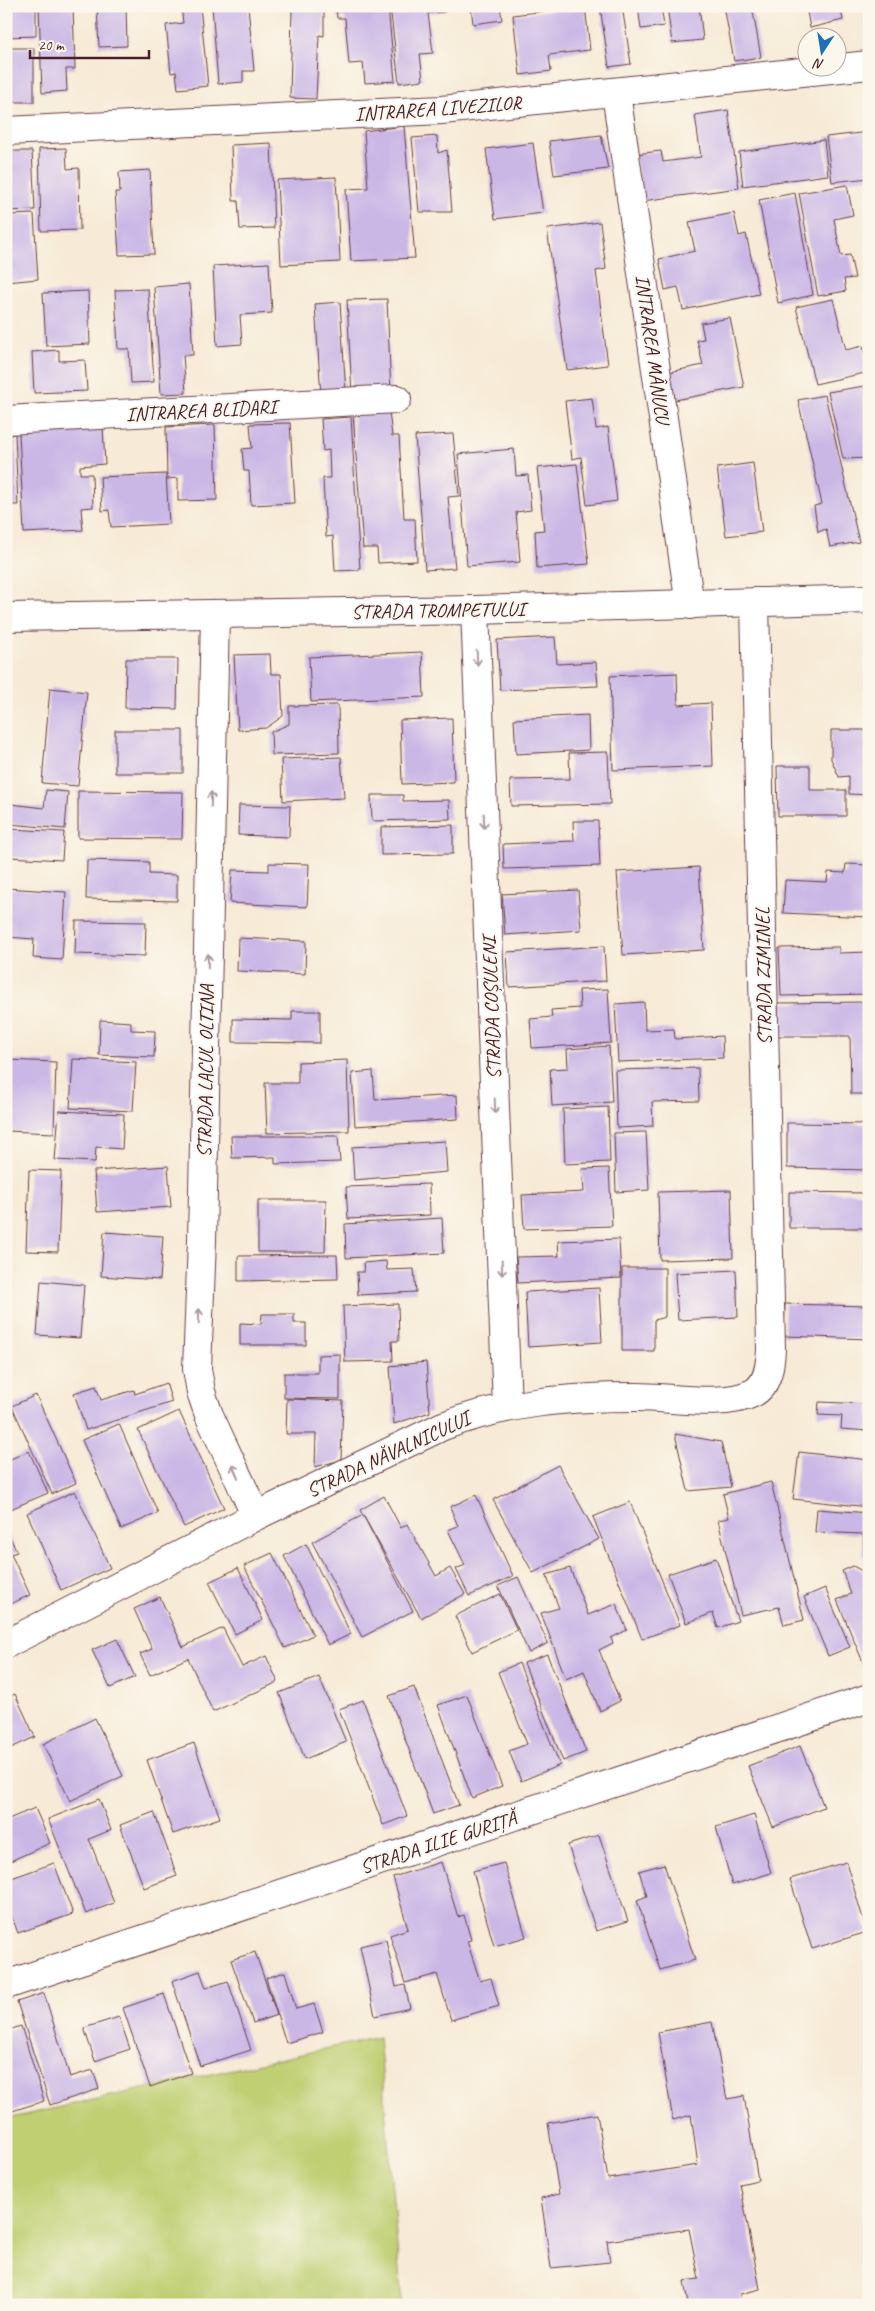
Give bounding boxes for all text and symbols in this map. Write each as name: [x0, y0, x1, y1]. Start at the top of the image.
scale bar: [30, 28, 149, 60]
north arrow: [798, 28, 848, 78]
text: 20 m: [38, 36, 65, 55]
text: N: [811, 55, 825, 73]
street label: INTRAREA LIVEZILOR: [354, 90, 524, 127]
street label: INTRAREA MÂNUCU: [630, 273, 676, 428]
street label: INTRAREA BLIDARI: [125, 394, 282, 427]
street label: STRADA TROMPETULUI: [351, 596, 530, 625]
one-way arrow: [472, 650, 482, 666]
one-way arrow: [206, 791, 216, 808]
one-way arrow: [479, 813, 488, 829]
street label: STRADA ZIMINEL: [750, 906, 777, 1045]
street label: STRADA COȘULENI: [476, 932, 506, 1080]
one-way arrow: [203, 954, 212, 970]
street label: STRADA LACUL OLTINA: [191, 983, 220, 1158]
one-way arrow: [490, 1097, 500, 1113]
one-way arrow: [497, 1260, 506, 1276]
one-way arrow: [194, 1309, 203, 1325]
street label: STRADA NĂVALNICULUI: [303, 1404, 477, 1503]
one-way arrow: [229, 1464, 239, 1479]
street label: STRADA ILIE GURIȚĂ: [357, 1804, 522, 1880]

